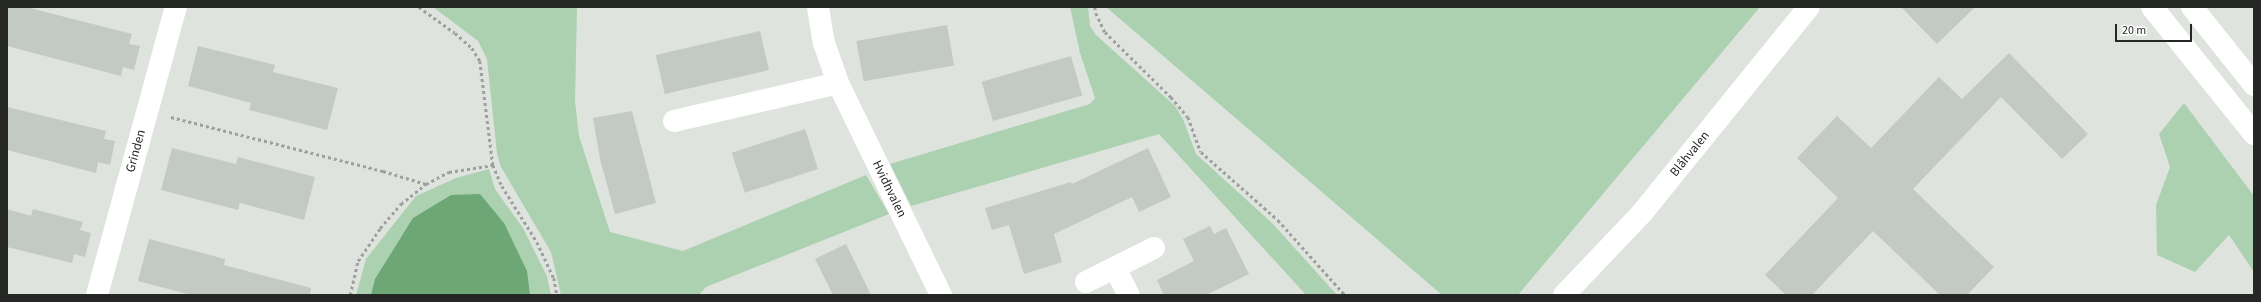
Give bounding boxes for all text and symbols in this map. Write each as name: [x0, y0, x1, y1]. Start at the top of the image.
scale bar: [2117, 16, 2194, 42]
text: 20 m: [2122, 22, 2146, 39]
street label: Grinden: [123, 128, 149, 174]
street label: Blåhvalen: [1667, 128, 1713, 180]
street label: Hvidhvalen: [869, 158, 909, 220]

